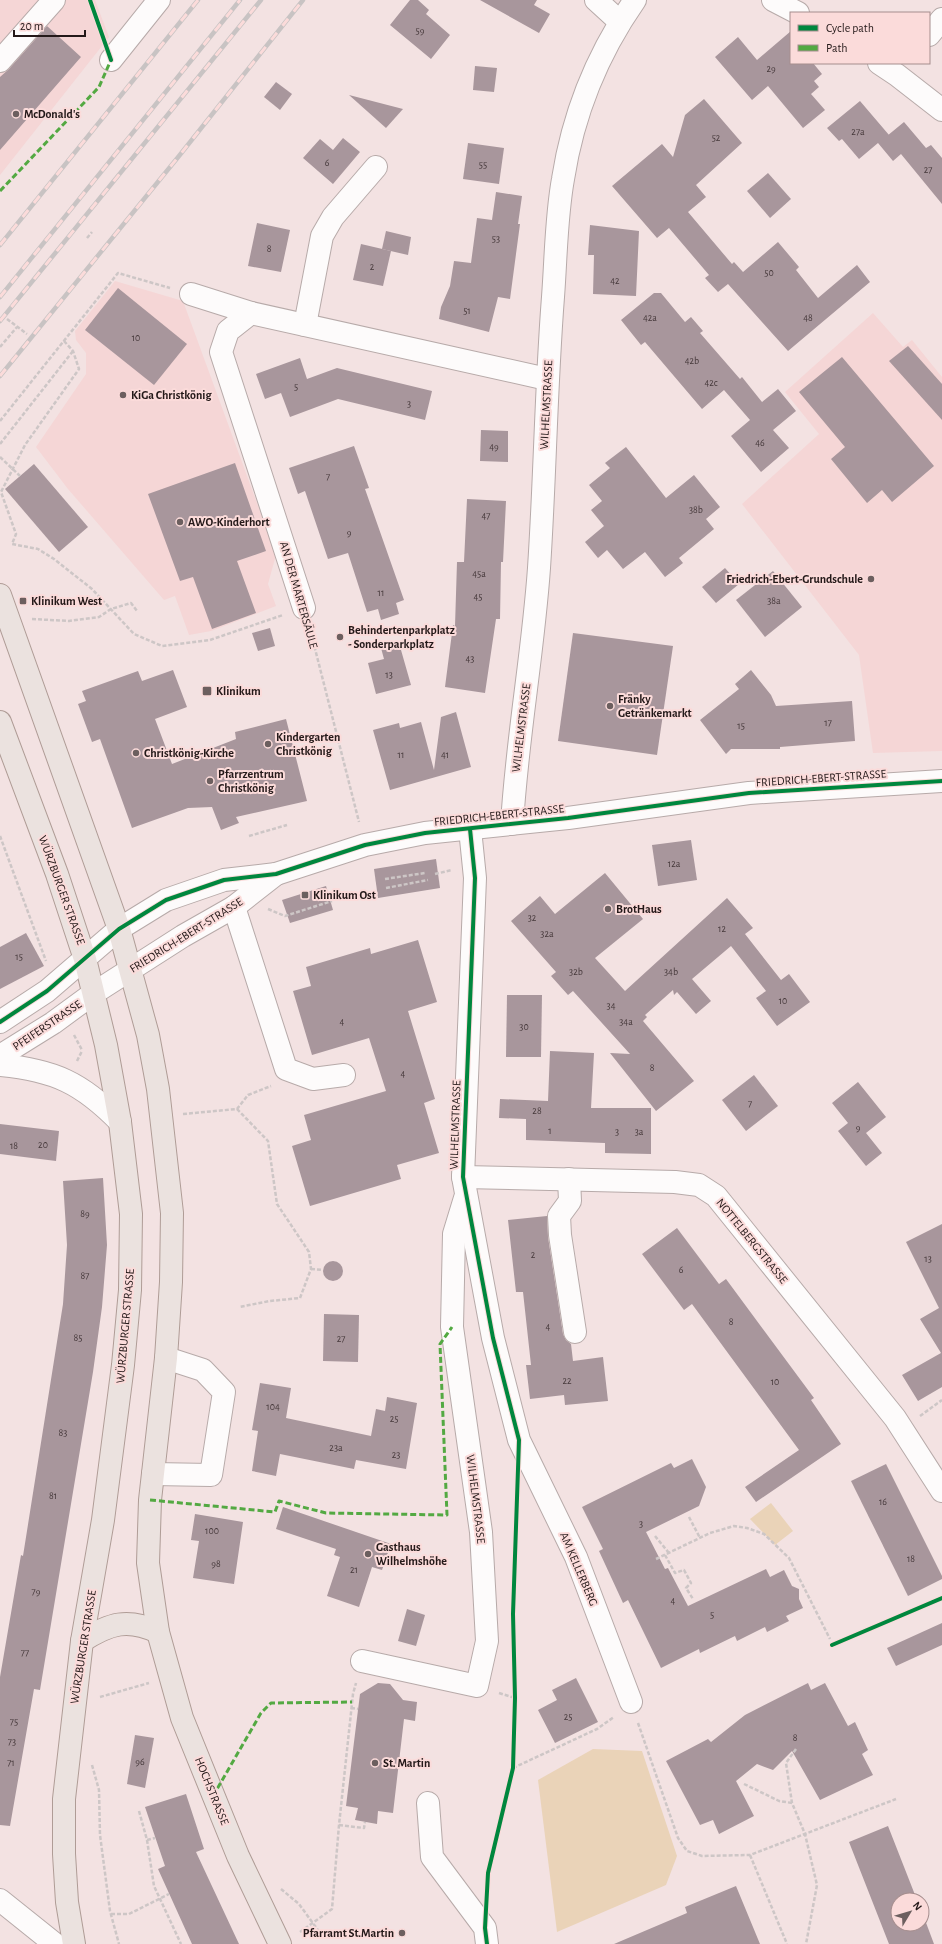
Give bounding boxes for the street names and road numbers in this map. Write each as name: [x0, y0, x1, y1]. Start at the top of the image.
street label: WILHELMSTRASSE: [538, 360, 554, 450]
street label: AN DER MARTERSÄULE: [278, 540, 321, 650]
street label: WILHELMSTRASSE: [510, 683, 532, 773]
street label: FRIEDRICH-EBERT-STRASSE: [755, 767, 887, 789]
street label: FRIEDRICH-EBERT-STRASSE: [433, 802, 565, 828]
street label: WÜRZBURGER STRASSE: [37, 833, 88, 946]
street label: FRIEDRICH-EBERT-STRASSE: [127, 895, 245, 975]
street label: PFEIFERSTRASSE: [10, 997, 84, 1052]
street label: WILHELMSTRASSE: [447, 1080, 463, 1170]
street label: NOTTELBERGSTRASSE: [714, 1196, 790, 1286]
street label: WÜRZBURGER STRASSE: [113, 1268, 136, 1384]
street label: WILHELMSTRASSE: [465, 1454, 487, 1544]
street label: AM KELLERBERG: [558, 1530, 600, 1608]
street label: WÜRZBURGER STRASSE: [67, 1589, 98, 1705]
street label: HOCHSTRASSE: [193, 1755, 231, 1827]

